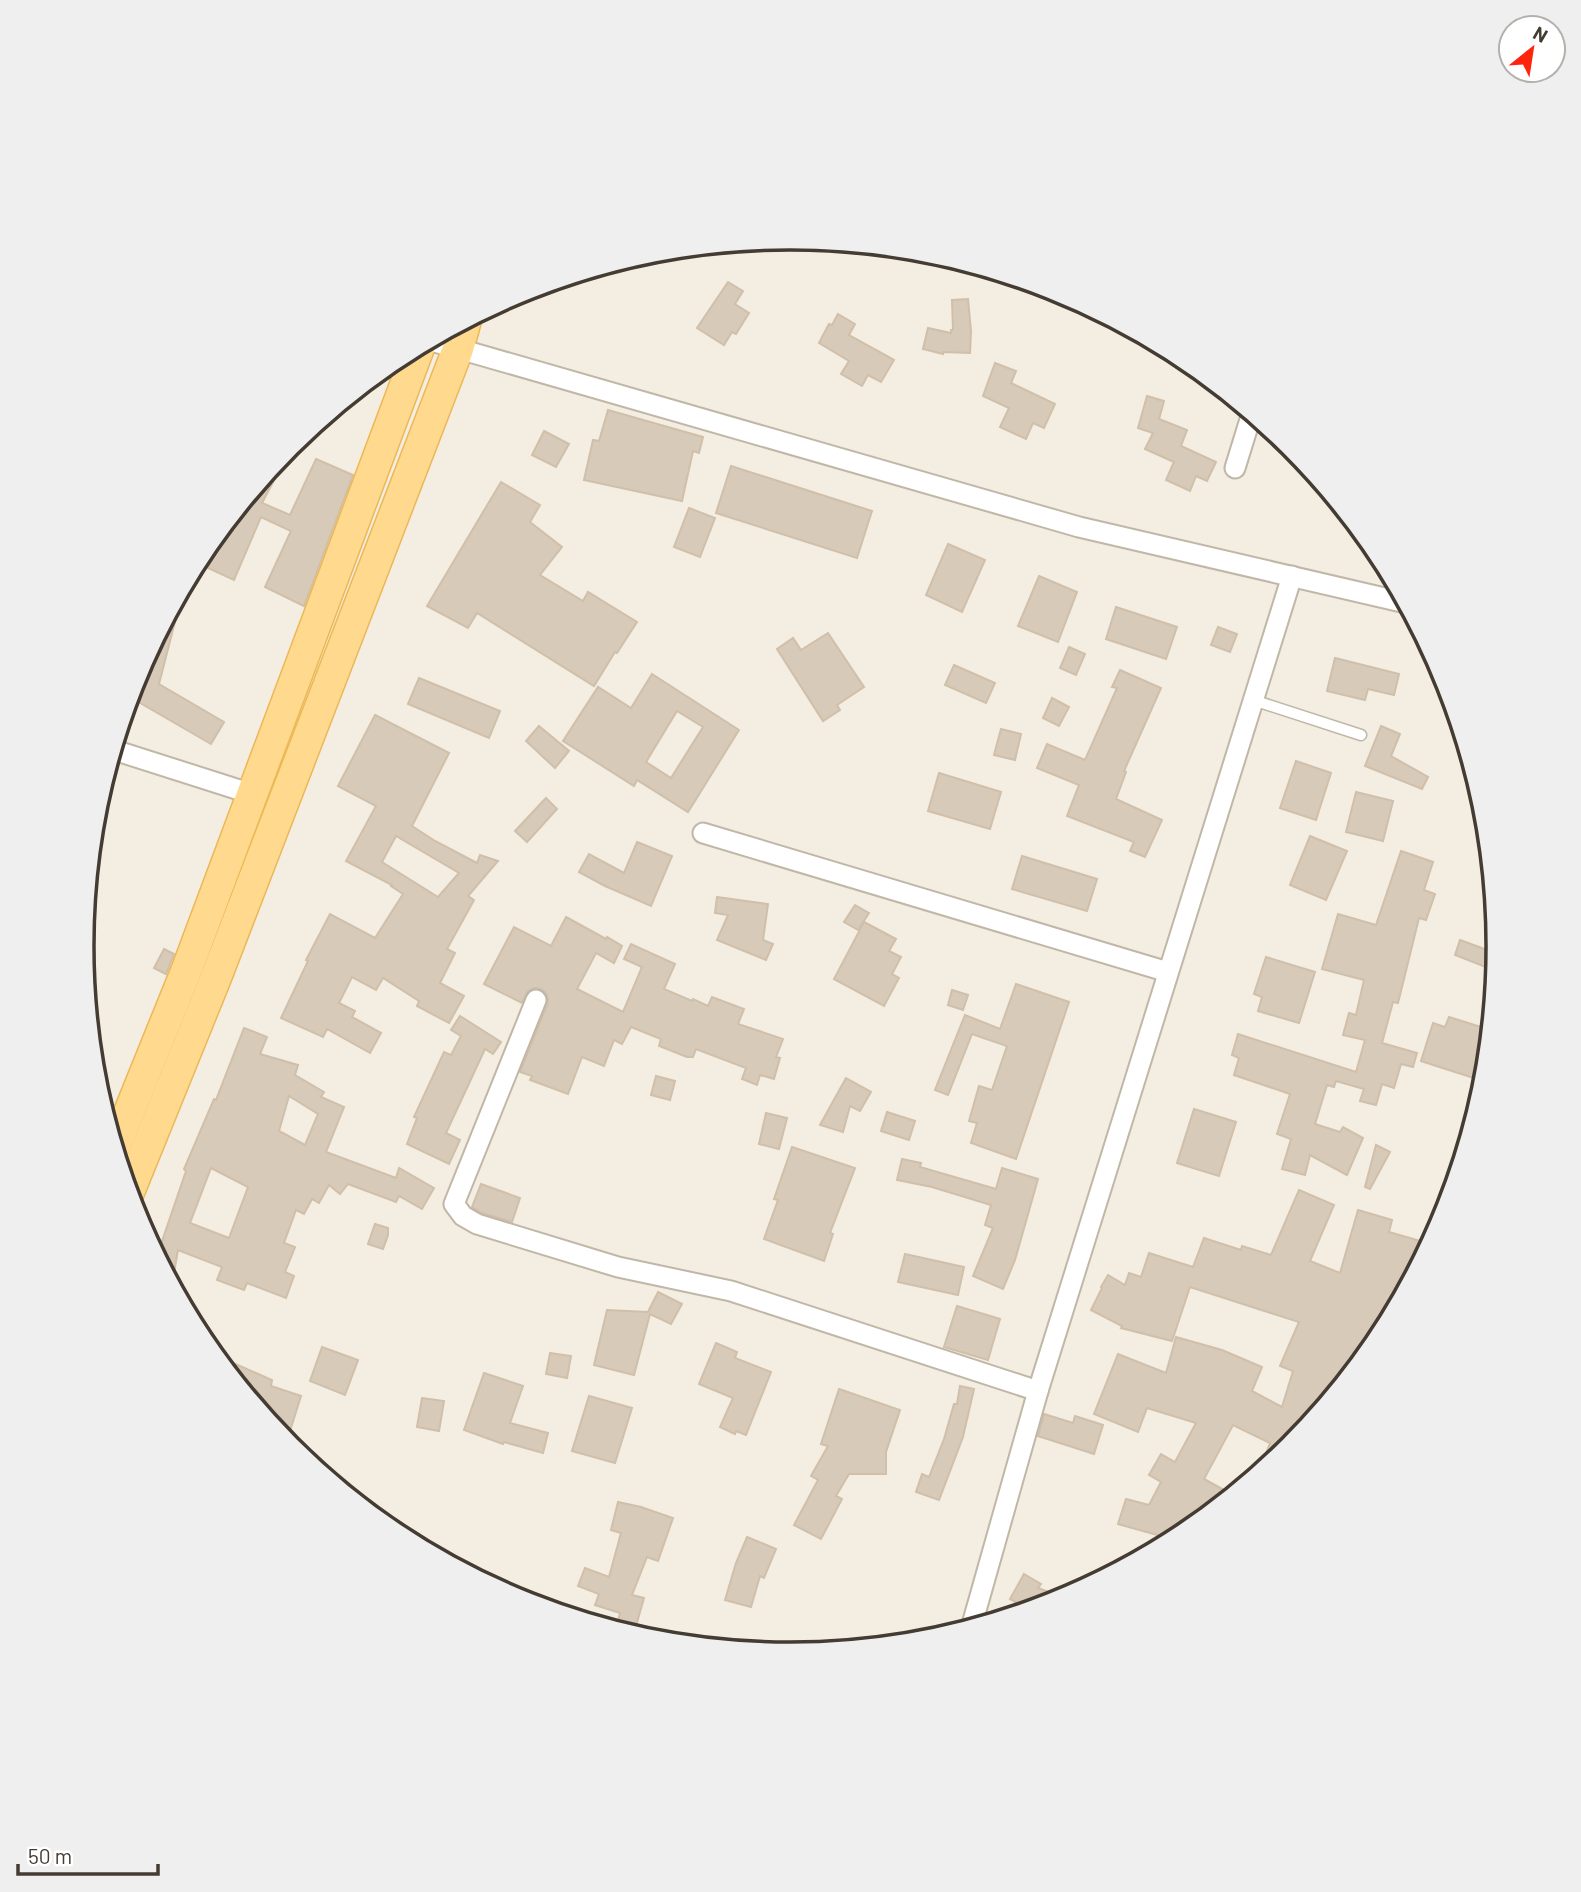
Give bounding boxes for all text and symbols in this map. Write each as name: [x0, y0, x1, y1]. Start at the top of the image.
north arrow: [1497, 14, 1567, 84]
text: N: [1530, 21, 1552, 47]
scale bar: [18, 1832, 158, 1876]
text: 50 m: [28, 1843, 72, 1868]

